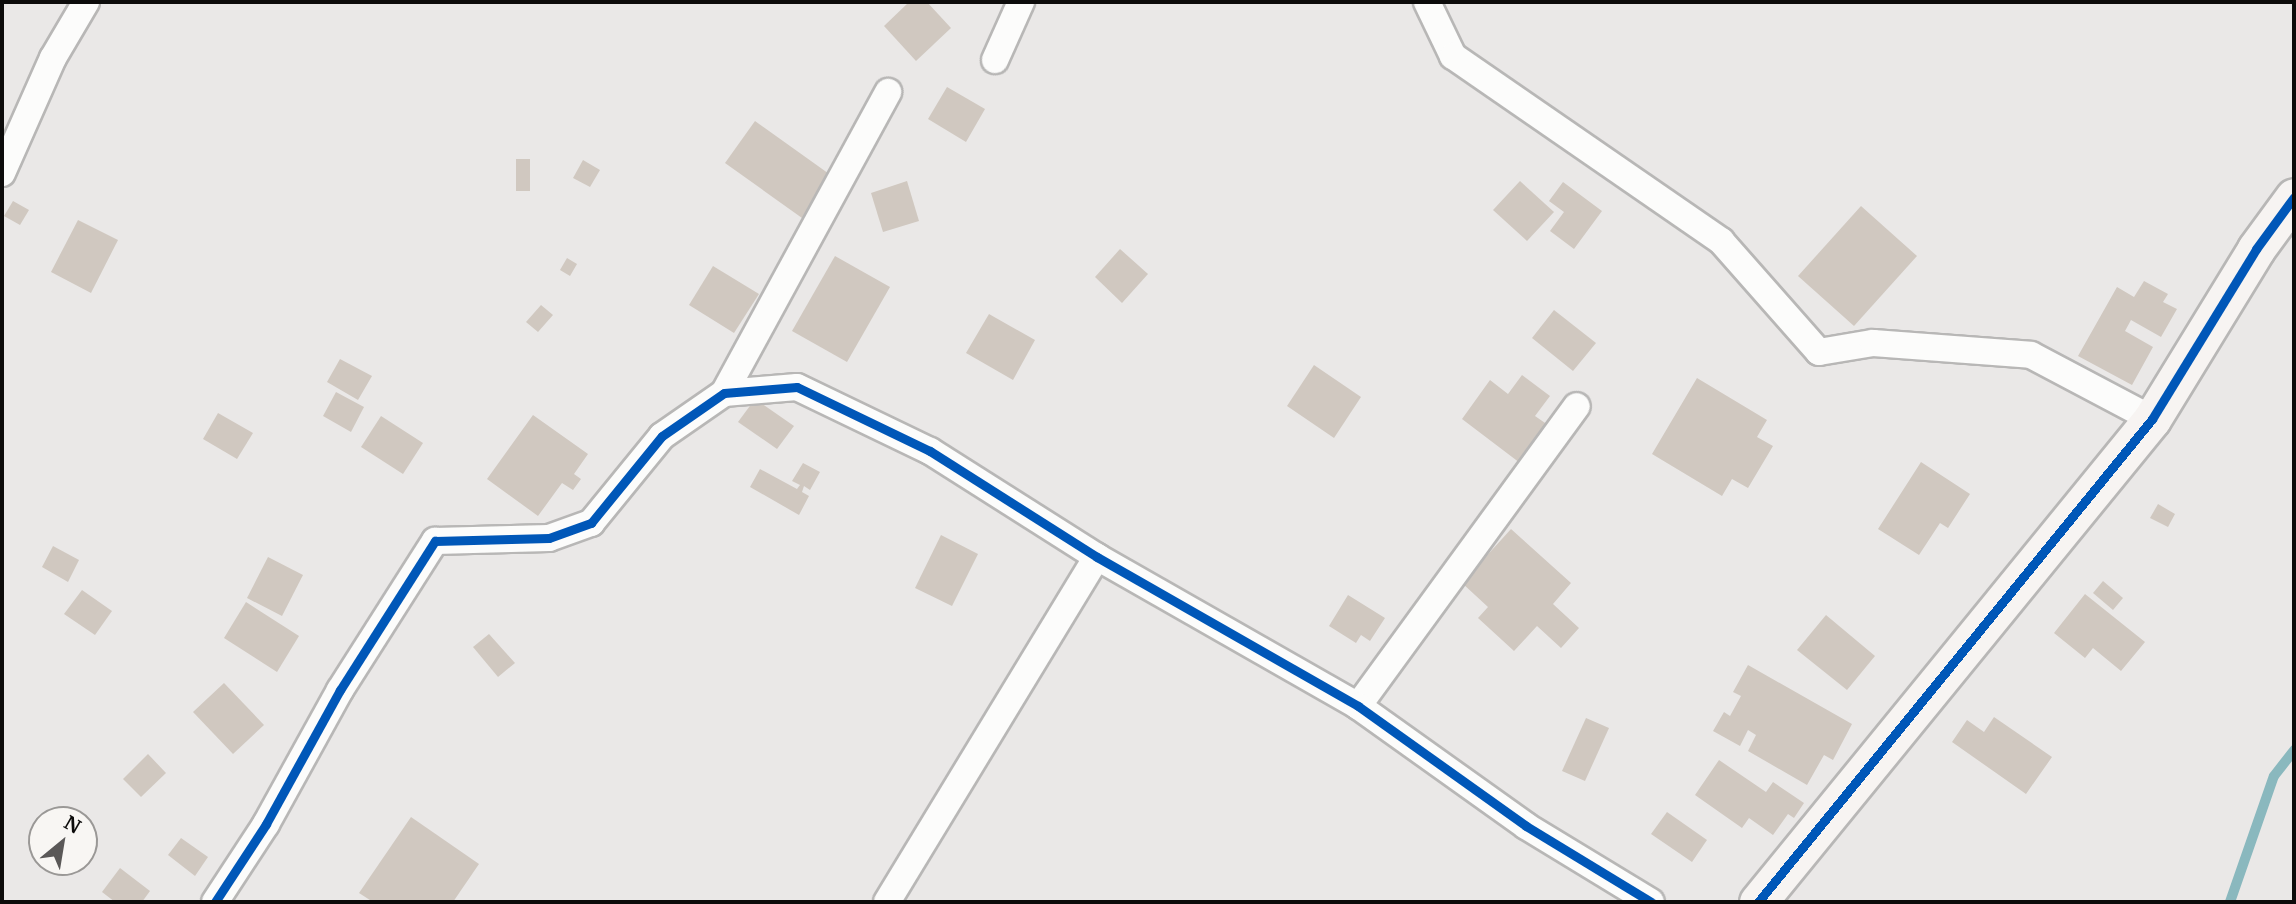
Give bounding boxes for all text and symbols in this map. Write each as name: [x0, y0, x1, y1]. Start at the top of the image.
north arrow: [28, 806, 98, 876]
text: N: [60, 810, 85, 839]

